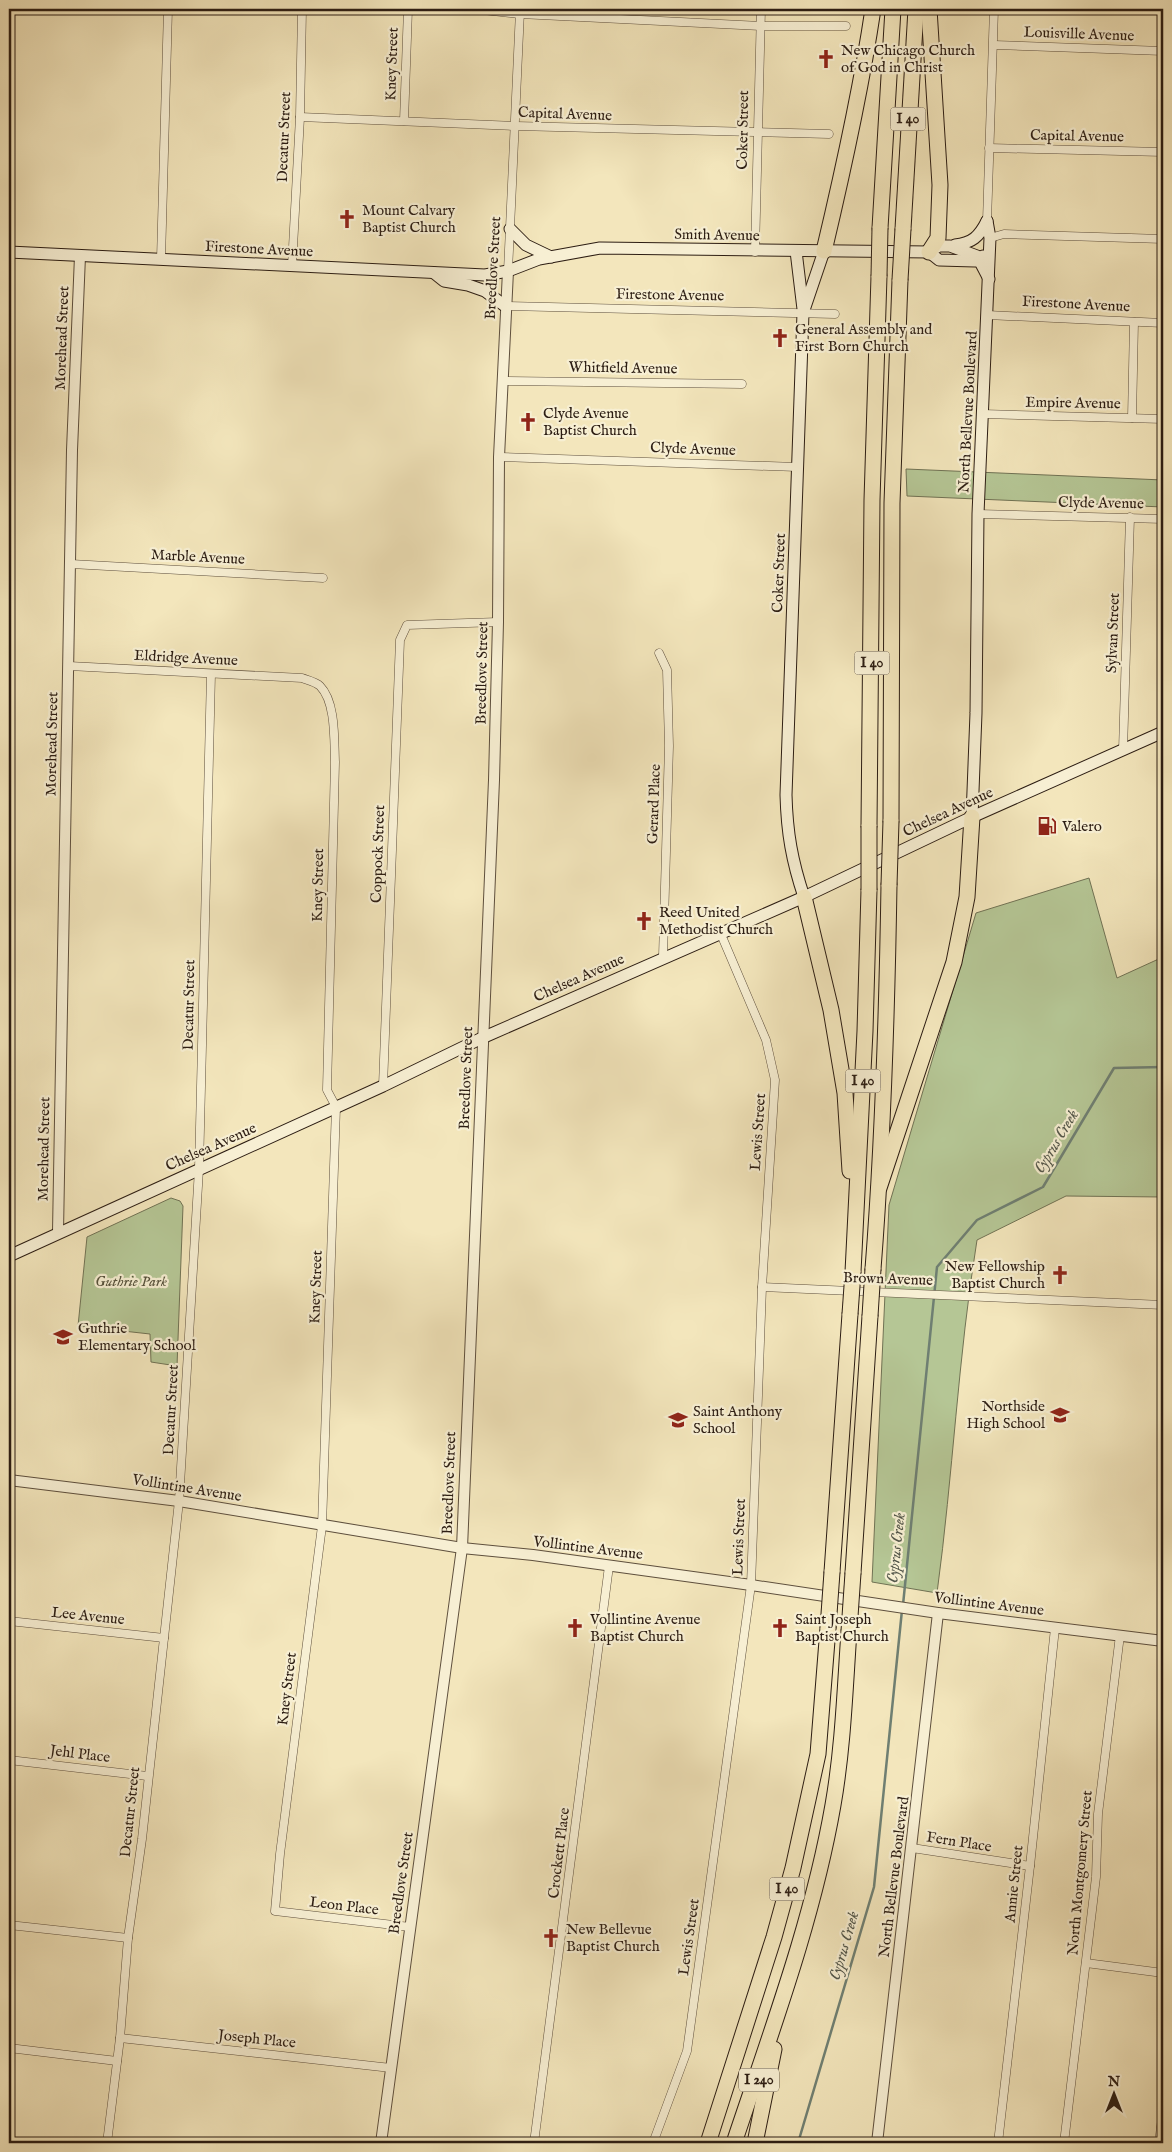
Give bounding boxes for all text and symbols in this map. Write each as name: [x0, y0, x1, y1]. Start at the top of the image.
street label: Louisville Avenue: [1023, 23, 1135, 45]
street label: Kney Street: [381, 27, 403, 101]
place label: New Chicago Church of God in Christ: [841, 41, 975, 77]
church icon: New Chicago Church of God in Christ: [815, 48, 837, 70]
street label: Coker Street: [733, 90, 753, 170]
street label: Decatur Street: [273, 91, 295, 183]
street label: Capital Avenue: [518, 103, 612, 125]
road number: I 40: [890, 108, 926, 130]
street label: Capital Avenue: [1030, 126, 1124, 146]
place label: Mount Calvary Baptist Church: [362, 201, 456, 237]
church icon: Mount Calvary Baptist Church: [336, 208, 358, 230]
street label: Breedlove Street: [481, 216, 505, 320]
street label: Smith Avenue: [674, 225, 760, 245]
street label: Firestone Avenue: [204, 237, 314, 261]
street label: Firestone Avenue: [616, 285, 724, 305]
street label: Morehead Street: [51, 286, 73, 390]
street label: Firestone Avenue: [1021, 292, 1131, 316]
place label: General Assembly and First Born Church: [795, 320, 933, 356]
church icon: General Assembly and First Born Church: [769, 327, 791, 349]
street label: North Bellevue Boulevard: [954, 330, 982, 493]
street label: Whitfield Avenue: [568, 358, 678, 378]
street label: Empire Avenue: [1025, 393, 1121, 413]
place label: Clyde Avenue Baptist Church: [543, 404, 637, 440]
church icon: Clyde Avenue Baptist Church: [517, 411, 539, 433]
street label: Clyde Avenue: [650, 438, 736, 460]
street label: Clyde Avenue: [1058, 493, 1144, 513]
street label: Coker Street: [768, 533, 790, 613]
street label: Marble Avenue: [151, 545, 246, 569]
street label: Sylvan Street: [1102, 593, 1124, 673]
street label: Breedlove Street: [472, 621, 492, 725]
street label: Eldridge Avenue: [134, 646, 239, 670]
road number: I 40: [854, 651, 890, 674]
street label: Morehead Street: [42, 692, 62, 796]
street label: Gerard Place: [643, 764, 665, 844]
street label: Chelsea Avenue: [900, 783, 996, 841]
street label: Coppock Street: [367, 805, 389, 903]
fuel station icon: Valero: [1036, 815, 1058, 837]
place label: Valero: [1061, 817, 1102, 836]
street label: Kney Street: [308, 848, 328, 922]
place label: Reed United Methodist Church: [659, 903, 773, 939]
church icon: Reed United Methodist Church: [633, 910, 655, 932]
street label: Chelsea Avenue: [531, 949, 627, 1006]
street label: Decatur Street: [179, 959, 199, 1051]
street label: Breedlove Street: [455, 1026, 477, 1130]
road number: I 40: [846, 1070, 880, 1092]
street label: Lewis Street: [746, 1093, 770, 1171]
street label: Morehead Street: [34, 1097, 54, 1201]
water label: Cyprus Creek: [1030, 1106, 1084, 1177]
street label: Chelsea Avenue: [163, 1118, 259, 1175]
street label: Kney Street: [305, 1250, 327, 1324]
place label: New Fellowship Baptist Church: [945, 1257, 1045, 1293]
church icon: New Fellowship Baptist Church: [1049, 1264, 1071, 1286]
street label: Brown Avenue: [843, 1268, 934, 1290]
park label: Guthrie Park: [95, 1272, 167, 1291]
place label: Guthrie Elementary School: [78, 1319, 197, 1355]
school or university icon: Guthrie Elementary School: [52, 1326, 74, 1348]
street label: Decatur Street: [159, 1364, 183, 1456]
place label: Northside High School: [966, 1397, 1046, 1433]
place label: Saint Anthony School: [693, 1402, 783, 1438]
school or university icon: Northside High School: [1049, 1404, 1071, 1426]
school or university icon: Saint Anthony School: [667, 1409, 689, 1431]
street label: Breedlove Street: [438, 1431, 460, 1535]
street label: Vollintine Avenue: [130, 1470, 243, 1506]
street label: Lewis Street: [728, 1498, 750, 1576]
water label: Cyprus Creek: [883, 1511, 911, 1584]
street label: Vollintine Avenue: [531, 1532, 644, 1564]
street label: Vollintine Avenue: [932, 1588, 1045, 1620]
street label: Lee Avenue: [50, 1603, 126, 1629]
place label: Vollintine Avenue Baptist Church: [589, 1610, 700, 1646]
place label: Saint Joseph Baptist Church: [795, 1610, 889, 1646]
church icon: Vollintine Avenue Baptist Church: [564, 1617, 586, 1639]
church icon: Saint Joseph Baptist Church: [769, 1617, 791, 1639]
street label: Kney Street: [273, 1651, 301, 1727]
street label: Jehl Place: [47, 1741, 111, 1767]
street label: Decatur Street: [116, 1766, 144, 1858]
street label: North Montgomery Street: [1063, 1790, 1097, 1956]
street label: North Bellevue Boulevard: [875, 1794, 913, 1959]
street label: Crockett Place: [544, 1806, 574, 1900]
street label: Fern Place: [925, 1827, 993, 1857]
street label: Breedlove Street: [384, 1831, 418, 1935]
street label: Annie Street: [1000, 1844, 1027, 1925]
road number: I 40: [770, 1878, 804, 1900]
street label: Leon Place: [308, 1892, 380, 1920]
street label: Lewis Street: [674, 1897, 704, 1977]
water label: Cyprus Creek: [826, 1909, 865, 1983]
place label: New Bellevue Baptist Church: [566, 1920, 660, 1956]
church icon: New Bellevue Baptist Church: [540, 1927, 562, 1949]
street label: Joseph Place: [215, 2025, 297, 2053]
road number: I 240: [739, 2068, 779, 2092]
north arrow: [1090, 2070, 1140, 2120]
text: N: [1107, 2073, 1120, 2091]

